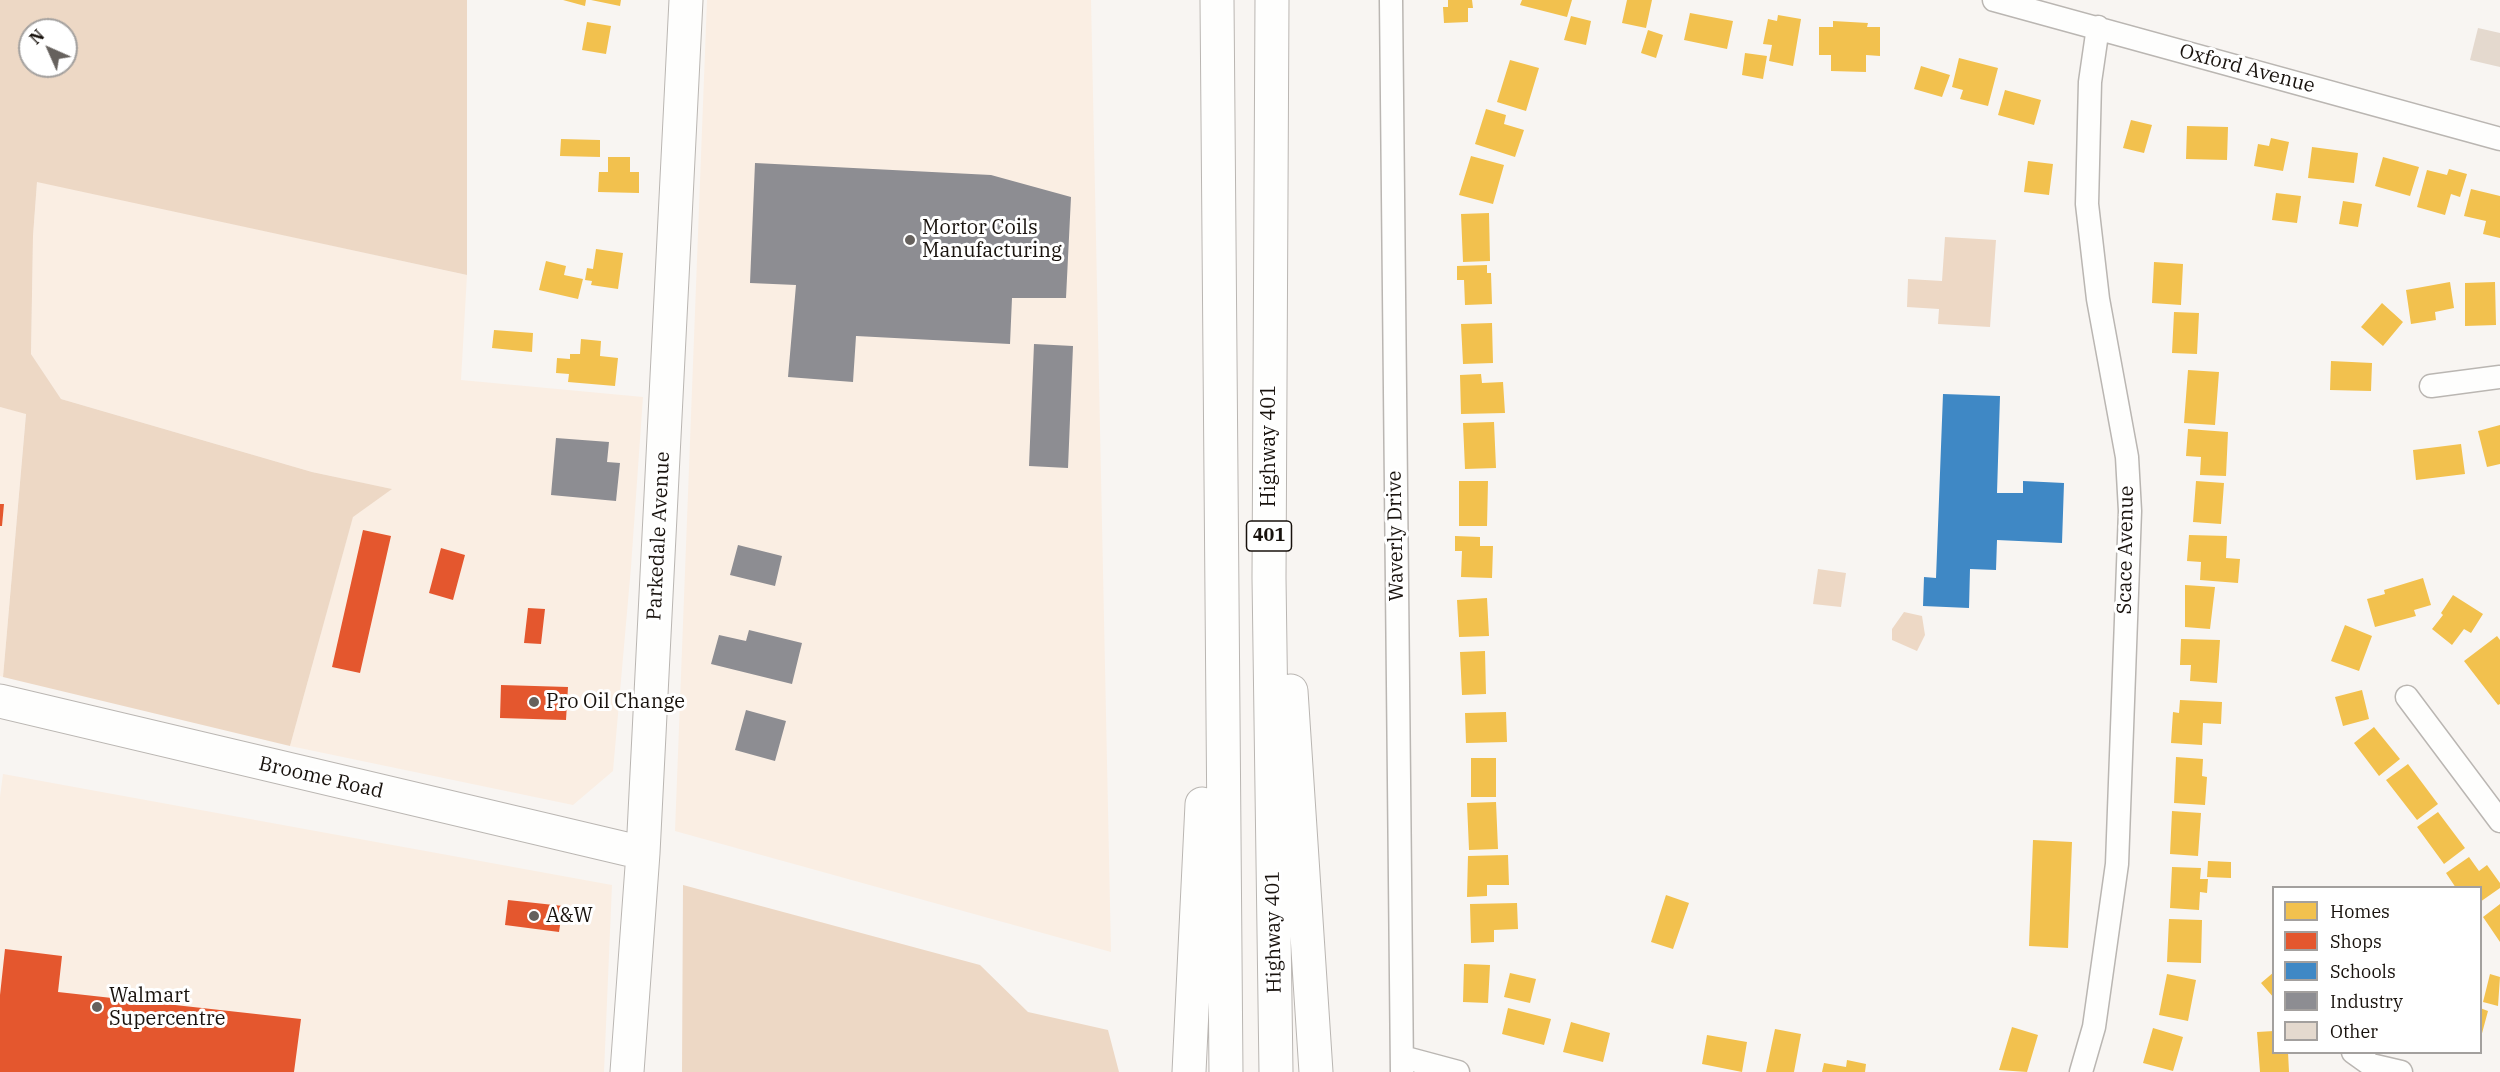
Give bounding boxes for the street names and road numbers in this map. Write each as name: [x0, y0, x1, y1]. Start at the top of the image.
street label: Oxford Avenue: [2177, 39, 2317, 99]
street label: Highway 401: [1257, 385, 1281, 507]
street label: Parkedale Avenue: [643, 451, 675, 621]
street label: Waverly Drive: [1383, 470, 1409, 602]
street label: Scace Avenue: [2113, 485, 2139, 615]
road number: 401: [1246, 521, 1292, 551]
street label: Broome Road: [256, 752, 386, 804]
street label: Highway 401: [1261, 870, 1287, 994]

